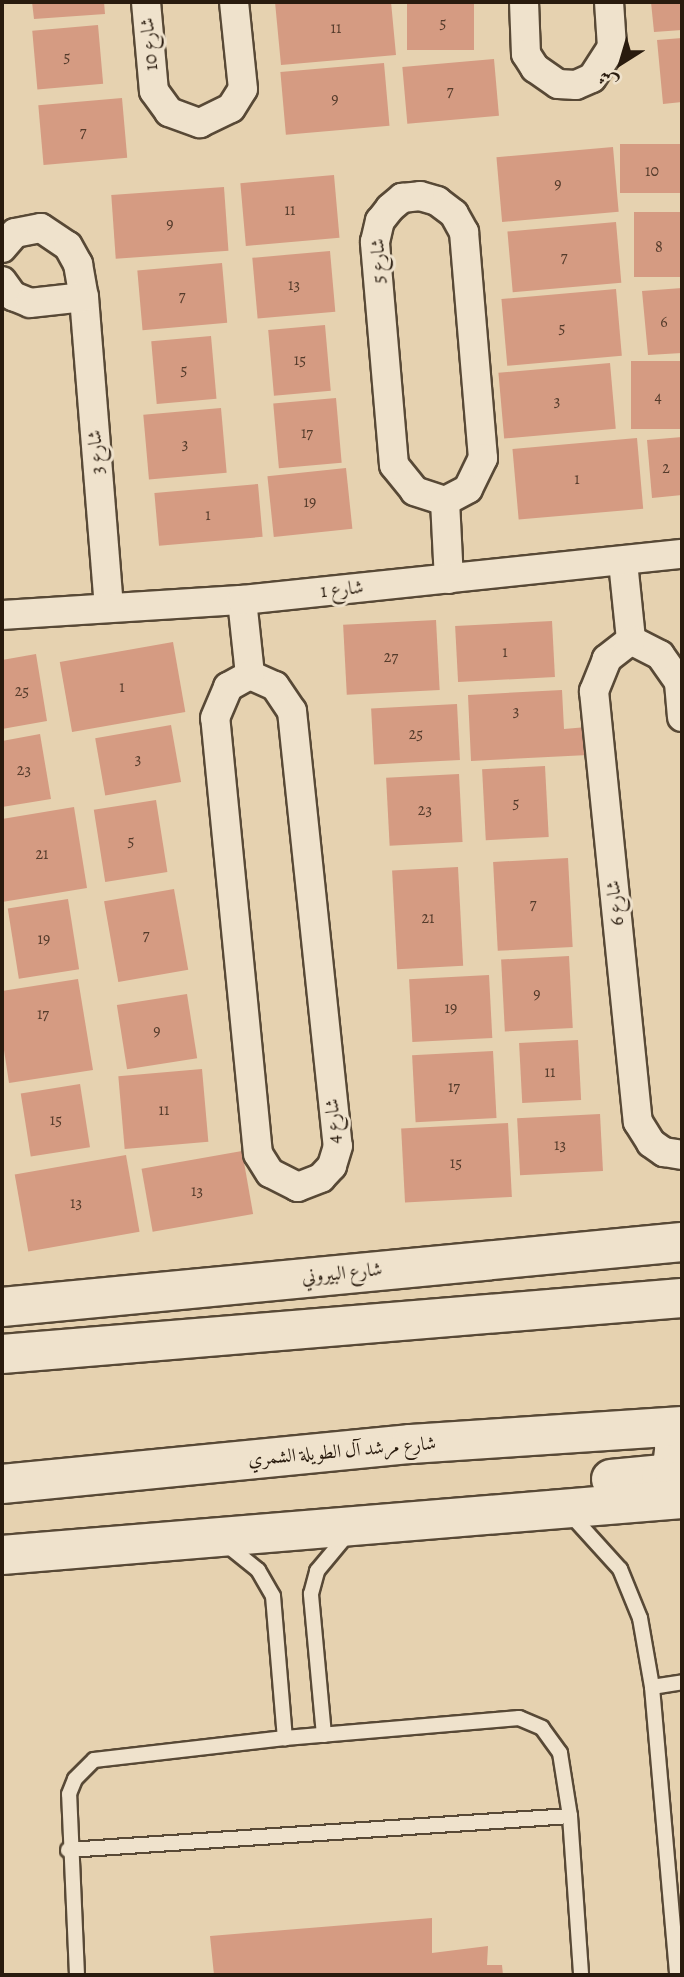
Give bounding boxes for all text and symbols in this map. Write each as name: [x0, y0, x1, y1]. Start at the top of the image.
house number: 5: [440, 13, 446, 33]
street label: شارع 10: [136, 16, 164, 72]
house number: 11: [331, 18, 341, 38]
north arrow: [586, 28, 656, 98]
house number: 5: [64, 47, 70, 67]
text: ش: [593, 64, 624, 96]
house number: 7: [447, 81, 453, 101]
house number: 9: [331, 89, 339, 109]
house number: 7: [80, 122, 86, 142]
house number: 10: [645, 161, 659, 181]
house number: 9: [554, 174, 562, 194]
house number: 11: [285, 200, 295, 220]
house number: 9: [166, 214, 174, 234]
house number: 8: [655, 237, 663, 257]
street label: شارع 5: [367, 238, 391, 284]
house number: 7: [561, 247, 567, 267]
house number: 13: [288, 275, 300, 295]
house number: 7: [179, 286, 185, 306]
house number: 6: [660, 312, 668, 332]
house number: 5: [559, 318, 565, 338]
house number: 15: [294, 350, 306, 370]
house number: 5: [181, 360, 187, 380]
house number: 4: [654, 387, 662, 407]
house number: 3: [554, 391, 560, 411]
house number: 17: [301, 423, 313, 443]
street label: شارع 3: [84, 429, 110, 475]
house number: 3: [182, 434, 188, 454]
house number: 2: [662, 458, 670, 478]
house number: 1: [574, 469, 580, 489]
house number: 19: [304, 492, 316, 512]
house number: 1: [205, 505, 211, 525]
street label: شارع 1: [319, 576, 365, 604]
house number: 1: [502, 642, 508, 662]
house number: 27: [384, 647, 398, 667]
house number: 1: [119, 677, 125, 697]
house number: 25: [15, 681, 29, 701]
house number: 3: [513, 701, 519, 721]
house number: 25: [409, 724, 423, 744]
house number: 3: [135, 749, 141, 769]
house number: 23: [17, 760, 31, 780]
house number: 5: [513, 793, 519, 813]
house number: 23: [418, 800, 432, 820]
house number: 5: [128, 831, 134, 851]
house number: 21: [35, 844, 49, 864]
street label: شارع 6: [602, 879, 630, 927]
house number: 7: [530, 894, 536, 914]
house number: 21: [421, 908, 435, 928]
house number: 7: [143, 925, 149, 945]
house number: 19: [38, 929, 50, 949]
house number: 9: [533, 984, 541, 1004]
house number: 19: [445, 998, 457, 1018]
house number: 17: [37, 1004, 49, 1024]
house number: 9: [153, 1021, 161, 1041]
house number: 11: [545, 1062, 555, 1082]
house number: 17: [448, 1077, 460, 1097]
street label: شارع 4: [321, 1098, 347, 1144]
house number: 11: [159, 1100, 169, 1120]
house number: 15: [50, 1110, 62, 1130]
house number: 13: [554, 1135, 566, 1155]
house number: 15: [450, 1153, 462, 1173]
house number: 13: [191, 1181, 203, 1201]
house number: 13: [70, 1193, 82, 1213]
street label: شارع البيروني: [301, 1258, 383, 1290]
street label: شارع مرشد آل الطويلة الشمري: [247, 1432, 437, 1472]

